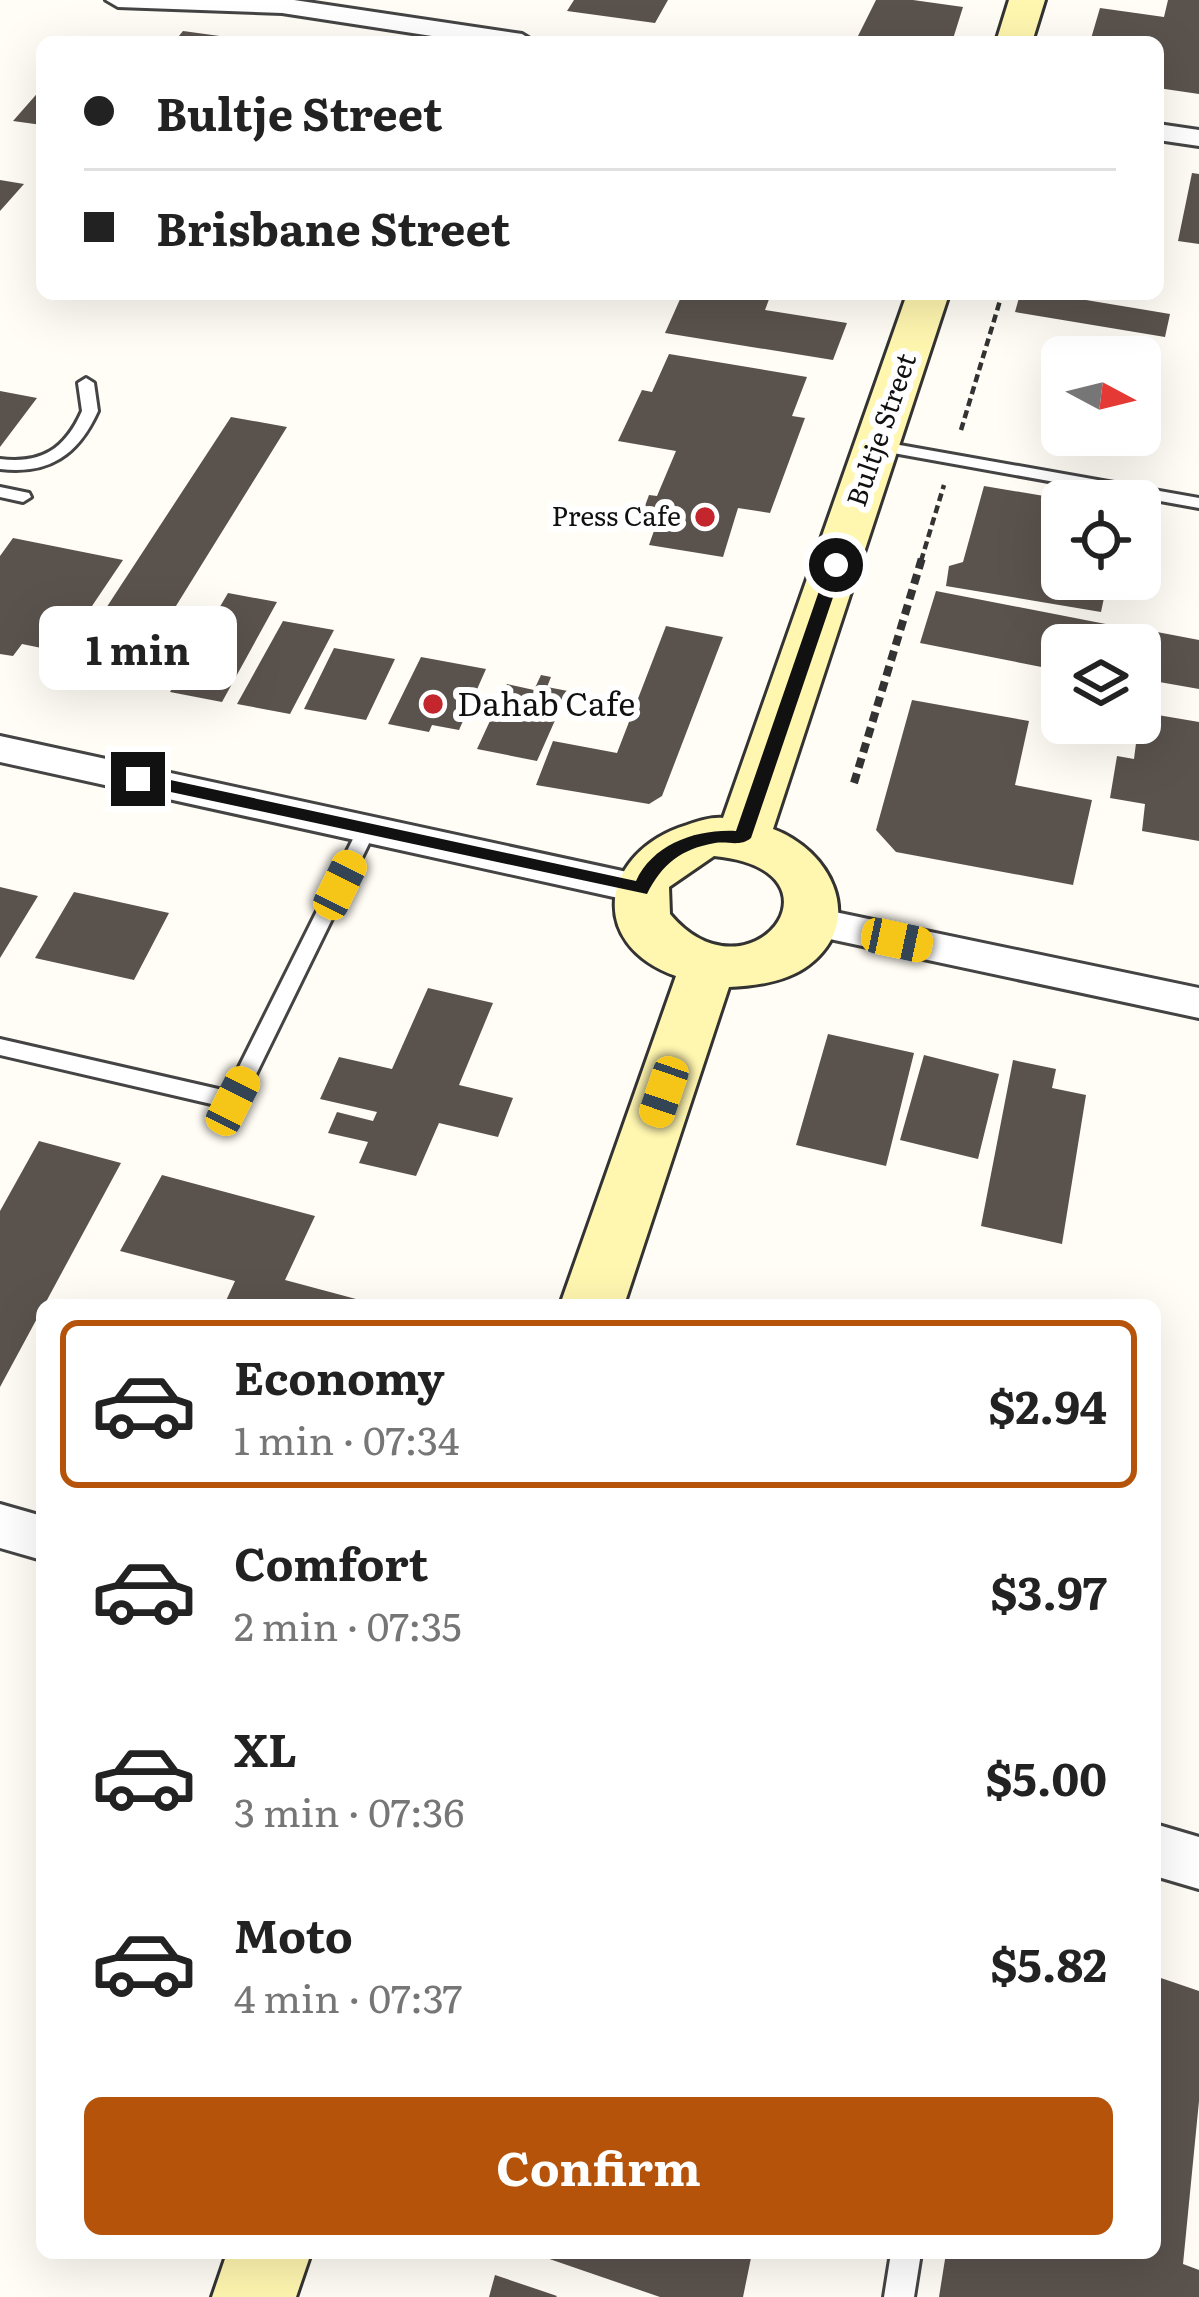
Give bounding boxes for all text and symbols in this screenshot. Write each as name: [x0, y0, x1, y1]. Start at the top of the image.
text: Bultje Street: [156, 78, 442, 145]
text: Brisbane Street: [156, 193, 510, 260]
north arrow: [1041, 336, 1161, 456]
map controls: [1041, 336, 1161, 744]
street label: Bultje Street: [834, 347, 924, 511]
button: locate: [1041, 480, 1161, 600]
place label: Press Cafe: [551, 494, 681, 534]
marker: Press Cafe: [692, 504, 718, 530]
route start: [809, 538, 863, 592]
callout: 1 min: [39, 605, 237, 689]
text: 1 min: [86, 619, 190, 677]
button: layers: [1041, 624, 1161, 744]
place label: Dahab Cafe: [457, 677, 635, 726]
marker: Dahab Cafe: [420, 691, 446, 717]
route end: [111, 752, 165, 806]
car: [308, 845, 372, 925]
car: [858, 915, 936, 965]
car: [635, 1052, 693, 1132]
car: [201, 1061, 265, 1141]
text: Economy: [234, 1342, 445, 1409]
icon: car: [90, 1350, 198, 1458]
text: $2.94: [988, 1371, 1107, 1438]
text: 1 min · 07:34: [234, 1409, 459, 1467]
text: Comfort: [234, 1528, 428, 1595]
icon: car: [90, 1536, 198, 1644]
text: $3.97: [990, 1557, 1107, 1624]
text: 2 min · 07:35: [234, 1595, 462, 1653]
text: XL: [234, 1714, 297, 1781]
icon: car: [90, 1722, 198, 1830]
text: $5.00: [985, 1743, 1107, 1810]
text: 3 min · 07:36: [234, 1781, 464, 1839]
text: Moto: [234, 1900, 353, 1967]
icon: car: [90, 1908, 198, 2016]
text: $5.82: [991, 1929, 1107, 1996]
text: 4 min · 07:37: [234, 1967, 462, 2025]
button: Confirm: [84, 2097, 1113, 2235]

